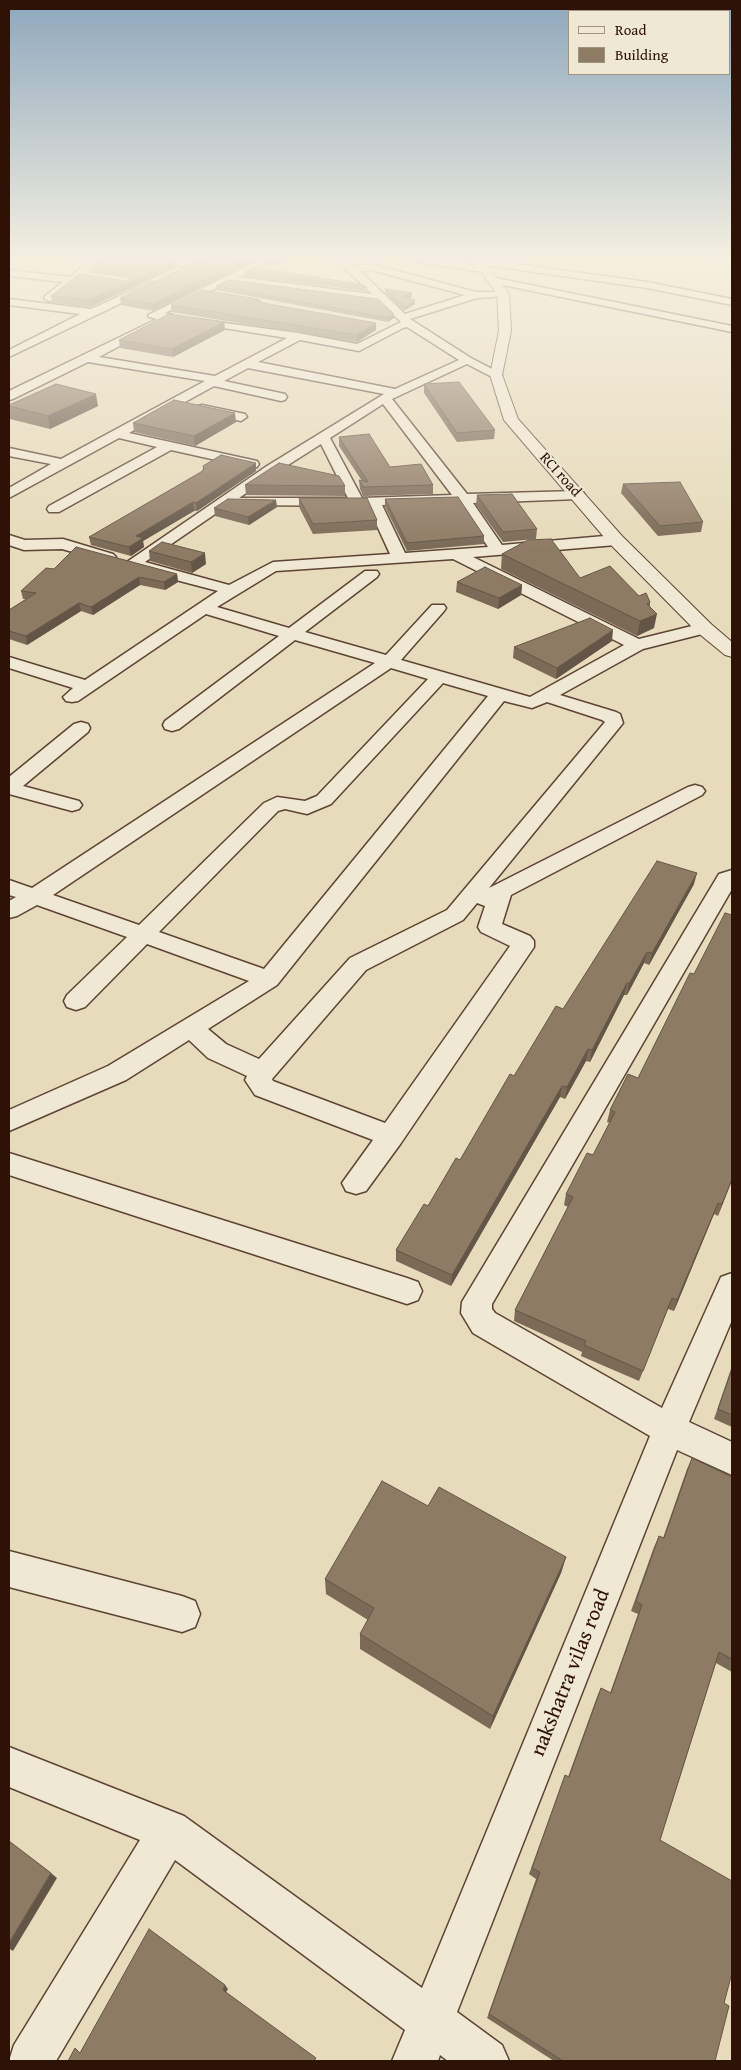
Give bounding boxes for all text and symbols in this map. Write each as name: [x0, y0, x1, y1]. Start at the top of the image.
legend: [568, 10, 731, 75]
text: Road: [615, 19, 646, 40]
text: Building: [615, 44, 668, 65]
street label: RCI road: [535, 449, 585, 501]
street label: nakshatra vilas road: [526, 1586, 616, 1760]

